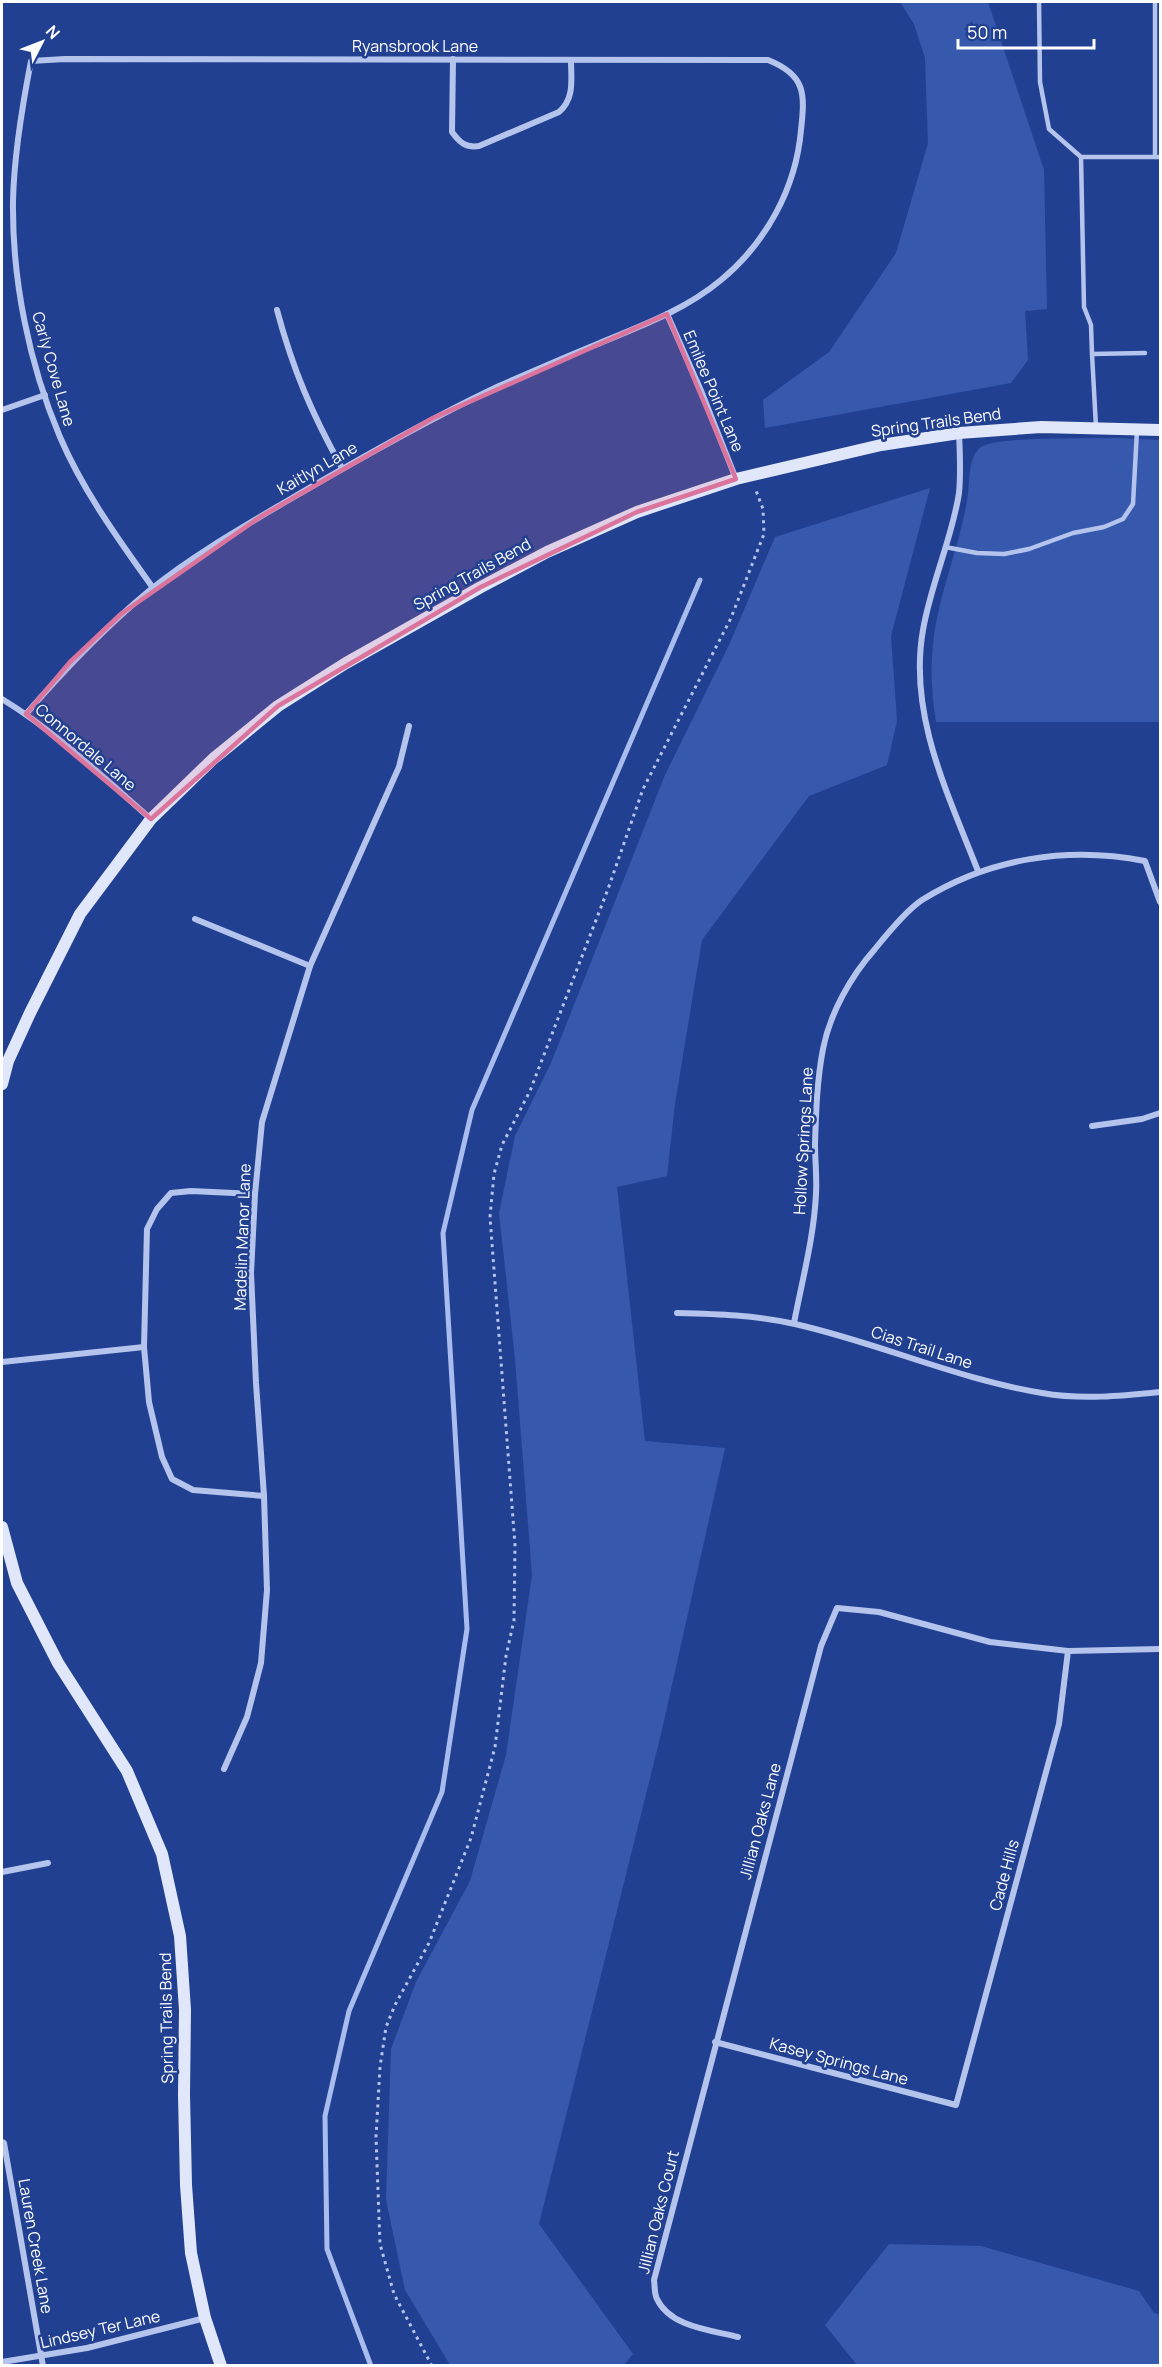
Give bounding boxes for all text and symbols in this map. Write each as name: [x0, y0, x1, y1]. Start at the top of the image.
north arrow: [12, 12, 72, 72]
scale bar: [958, 12, 1094, 50]
text: N: [41, 20, 65, 44]
text: 50 m: [967, 20, 1007, 44]
street label: Ryansbrook Lane: [352, 35, 478, 57]
street label: Carly Cove Lane: [27, 309, 81, 429]
street label: Emilee Point Lane: [679, 327, 749, 455]
street label: Spring Trails Bend: [870, 402, 1002, 442]
street label: Kaitlyn Lane: [273, 436, 361, 500]
street label: Spring Trails Bend: [409, 533, 535, 615]
street label: Connordale Lane: [31, 698, 141, 796]
street label: Hollow Springs Lane: [788, 1067, 818, 1215]
street label: Madelin Manor Lane: [228, 1163, 256, 1311]
street label: Cias Trail Lane: [869, 1320, 975, 1374]
street label: Jillian Oaks Lane: [734, 1760, 786, 1882]
street label: Cade Hills: [984, 1837, 1024, 1913]
street label: Spring Trails Bend: [154, 1952, 178, 2084]
street label: Kasey Springs Lane: [767, 2032, 911, 2090]
street label: Jillian Oaks Court: [632, 2148, 684, 2276]
street label: Lauren Creek Lane: [13, 2177, 59, 2315]
street label: Lindsey Ter Lane: [38, 2305, 162, 2353]

